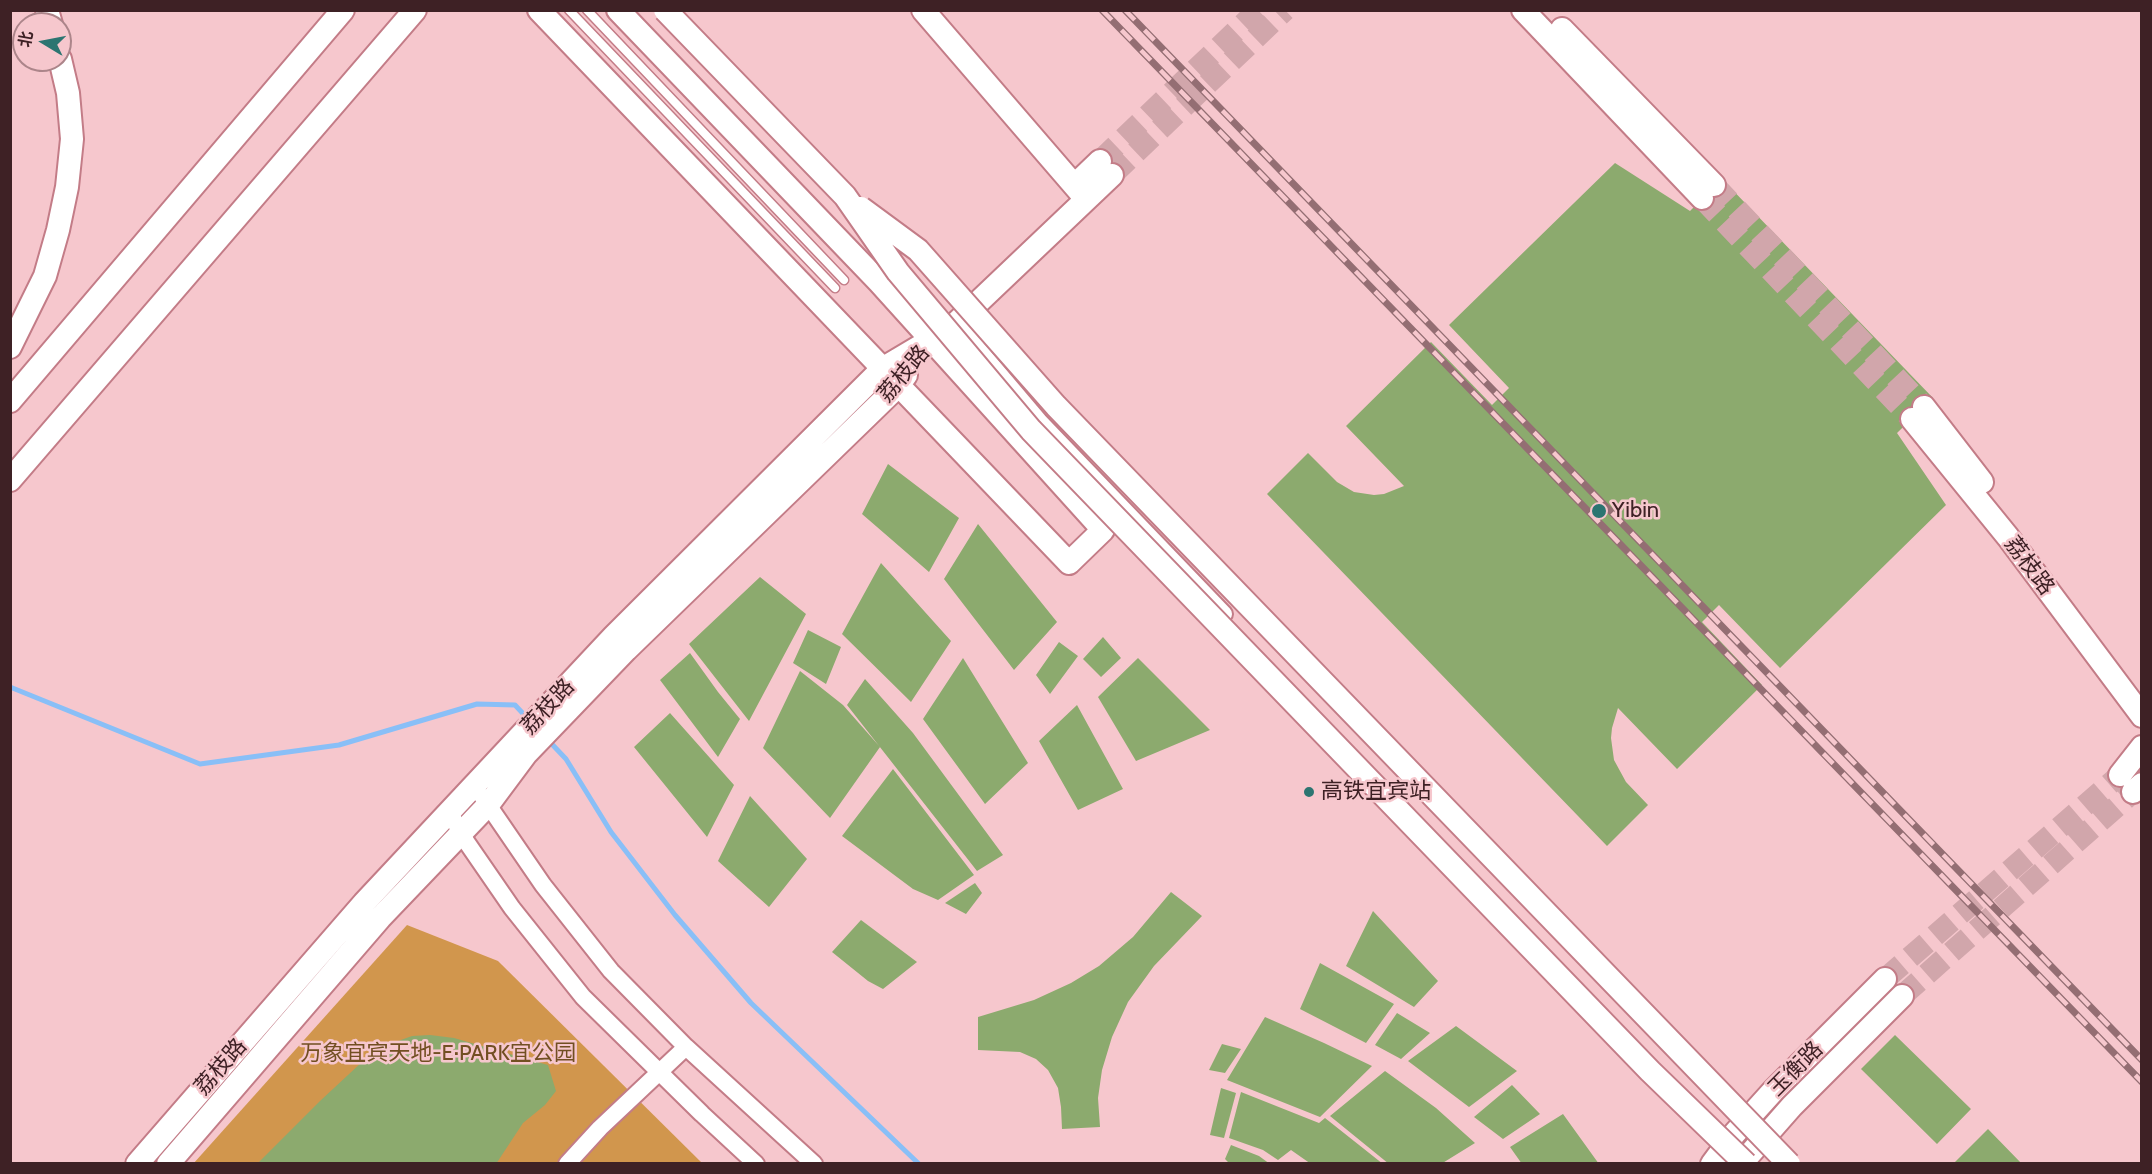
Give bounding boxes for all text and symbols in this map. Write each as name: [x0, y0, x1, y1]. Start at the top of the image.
north arrow: [12, 12, 72, 72]
text: 北: [15, 30, 36, 49]
street label: 荔枝路: [873, 340, 935, 408]
place label: Yibin: [1612, 498, 1659, 524]
marker: Yibin: [1590, 502, 1608, 520]
street label: 荔枝路: [1999, 532, 2059, 600]
street label: 荔枝路: [516, 674, 580, 740]
place label: 高铁宜宾站: [1321, 779, 1431, 805]
marker: 高铁宜宾站: [1302, 785, 1316, 799]
street label: 荔枝路: [189, 1033, 253, 1101]
street label: 玉衡路: [1763, 1036, 1829, 1102]
park label: 万象宜宾天地-E·PARK宜公园: [300, 1041, 576, 1067]

